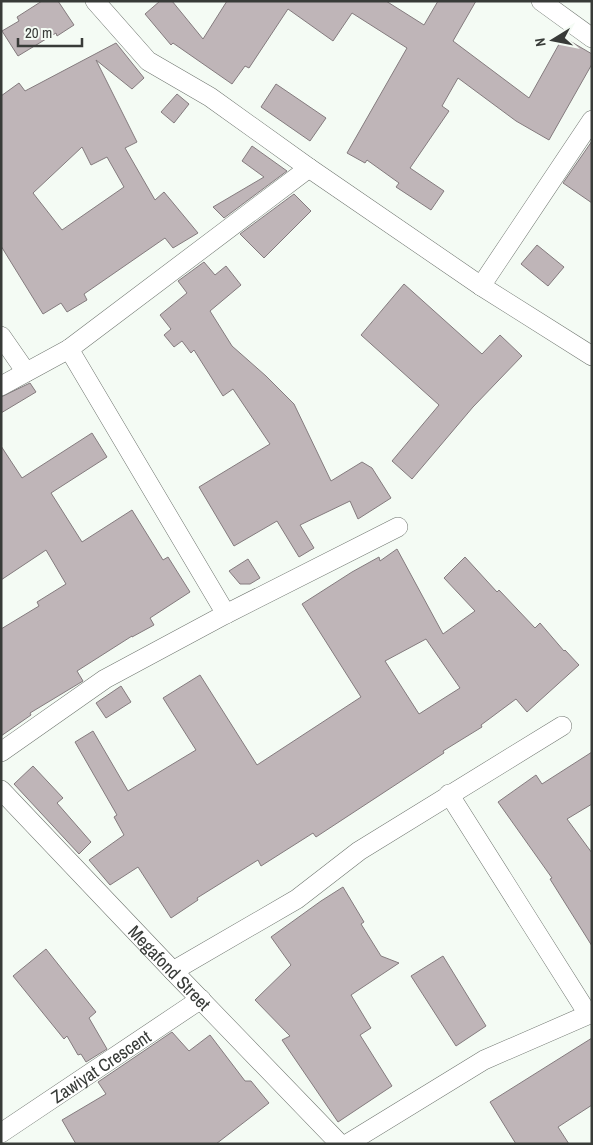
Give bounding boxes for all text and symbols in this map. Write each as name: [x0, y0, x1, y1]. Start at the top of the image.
scale bar: [18, 15, 81, 47]
north arrow: [528, 15, 578, 65]
text: 20 m: [25, 22, 52, 43]
text: N: [531, 37, 550, 48]
street label: Megafond Street: [123, 919, 217, 1016]
street label: Zawiyat Crescent: [46, 1024, 155, 1109]

